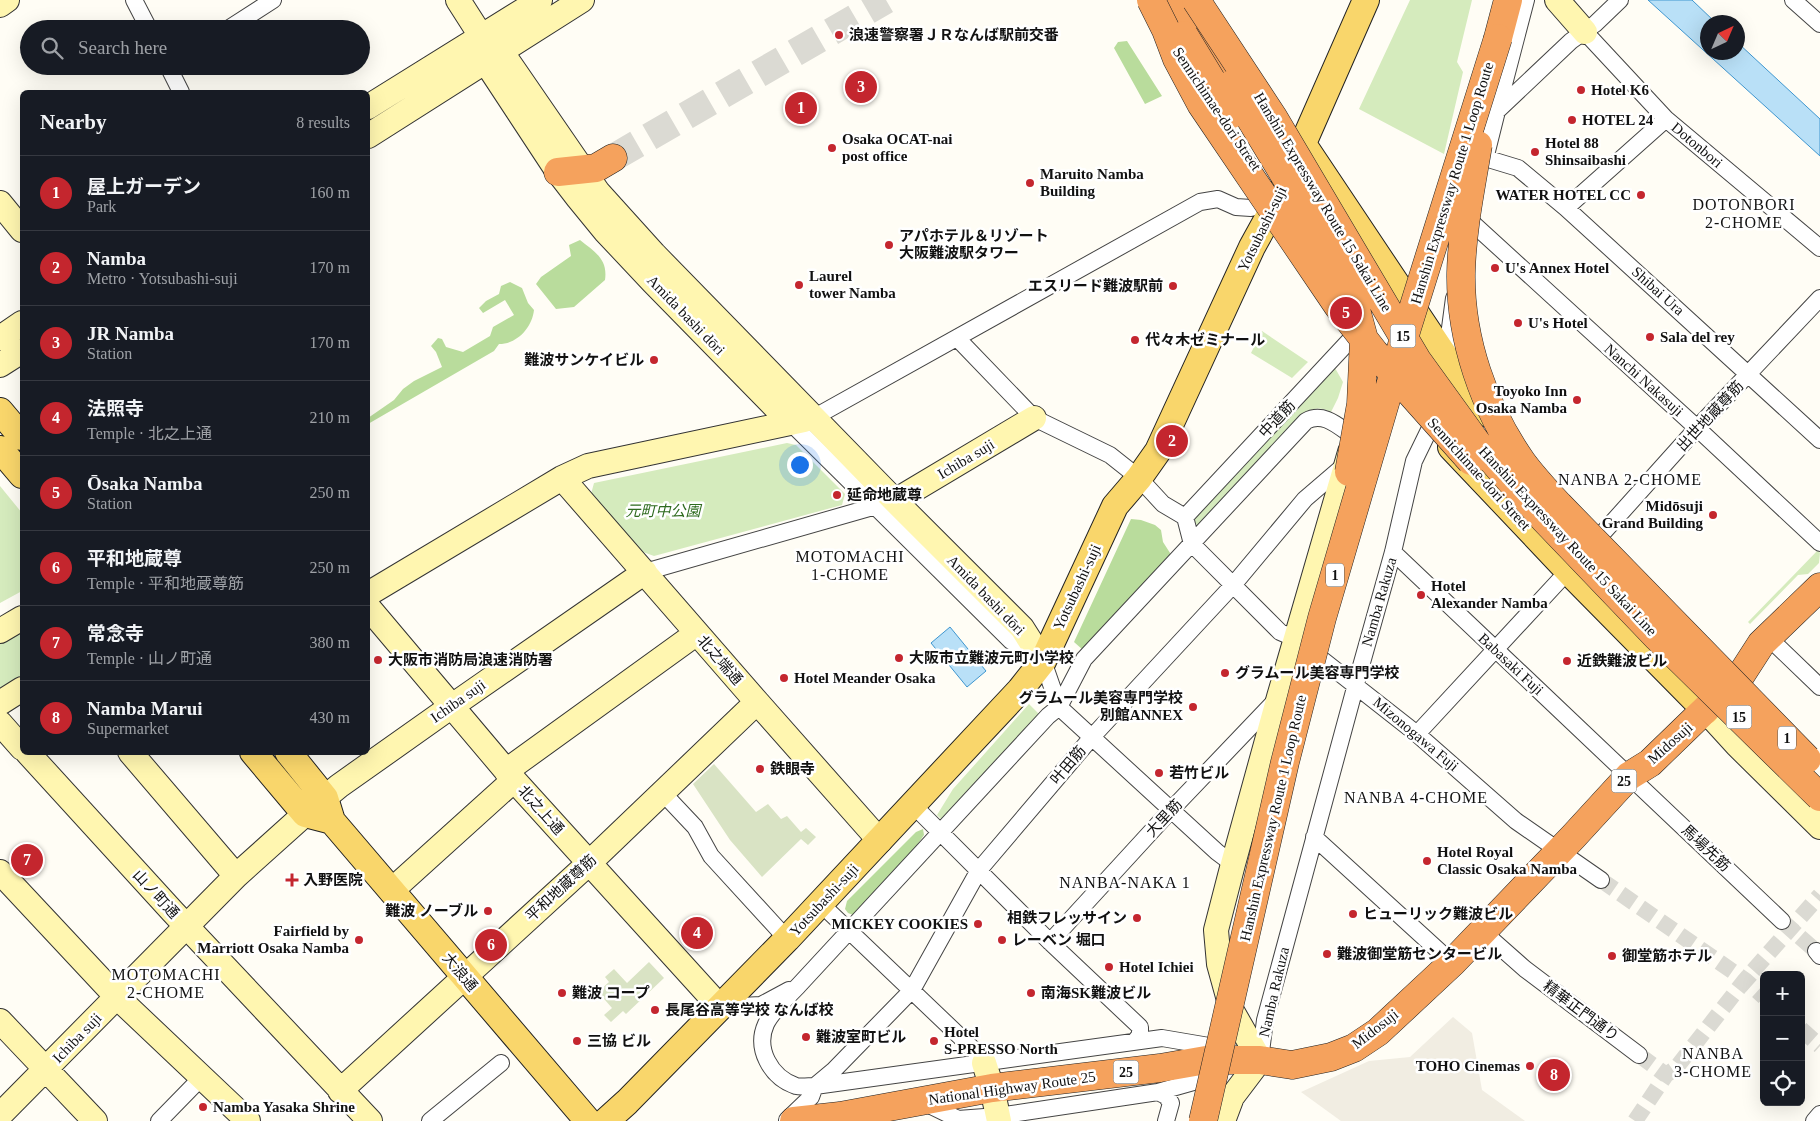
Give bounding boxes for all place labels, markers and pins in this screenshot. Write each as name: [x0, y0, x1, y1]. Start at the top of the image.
place label: 浪速警察署ＪＲなんば駅前交番: [849, 26, 1059, 43]
marker: 浪速警察署ＪＲなんば駅前交番: [833, 29, 845, 41]
pin: 3: [845, 68, 877, 106]
place label: Hotel K6: [1591, 82, 1649, 98]
marker: Hotel K6: [1575, 84, 1587, 96]
pin: 1: [785, 89, 817, 127]
place label: HOTEL 24: [1582, 112, 1654, 128]
marker: HOTEL 24: [1566, 114, 1578, 126]
place label: Osaka OCAT-nai post office: [842, 131, 952, 164]
place label: Hotel 88 Shinsaibashi: [1545, 135, 1626, 168]
marker: Osaka OCAT-nai post office: [826, 142, 838, 154]
marker: Hotel 88 Shinsaibashi: [1529, 146, 1541, 158]
place label: Maruito Namba Building: [1040, 166, 1144, 199]
marker: Maruito Namba Building: [1024, 177, 1036, 189]
place label: WATER HOTEL CC: [1495, 187, 1631, 203]
marker: WATER HOTEL CC: [1635, 189, 1647, 201]
place label: アパホテル＆リゾート 大阪難波駅タワー: [899, 228, 1049, 261]
marker: アパホテル＆リゾート 大阪難波駅タワー: [883, 239, 895, 251]
place label: U's Annex Hotel: [1505, 260, 1609, 276]
marker: U's Annex Hotel: [1489, 262, 1501, 274]
place label: Laurel tower Namba: [809, 268, 896, 301]
place label: エスリード難波駅前: [1028, 277, 1163, 294]
marker: Laurel tower Namba: [793, 279, 805, 291]
marker: エスリード難波駅前: [1167, 280, 1179, 292]
pin: 5: [1330, 294, 1362, 332]
place label: U's Hotel: [1528, 315, 1588, 331]
marker: U's Hotel: [1512, 317, 1524, 329]
place label: Sala del rey: [1660, 329, 1735, 345]
place label: 代々木ゼミナール: [1145, 331, 1265, 348]
marker: Sala del rey: [1644, 331, 1656, 343]
marker: 代々木ゼミナール: [1129, 334, 1141, 346]
place label: 難波サンケイビル: [524, 352, 644, 368]
marker: 難波サンケイビル: [648, 354, 660, 366]
place label: Toyoko Inn Osaka Namba: [1476, 383, 1568, 416]
marker: Toyoko Inn Osaka Namba: [1571, 394, 1583, 406]
pin: 2: [1156, 422, 1188, 460]
place label: 延命地蔵尊: [847, 487, 922, 503]
marker: 延命地蔵尊: [831, 489, 843, 501]
place label: Midōsuji Grand Building: [1602, 498, 1703, 531]
marker: Midōsuji Grand Building: [1707, 509, 1719, 521]
place label: Hotel Alexander Namba: [1431, 578, 1548, 611]
marker: Hotel Alexander Namba: [1415, 589, 1427, 601]
place label: 大阪市立難波元町小学校: [909, 650, 1074, 666]
place label: 大阪市消防局浪速消防署: [388, 652, 553, 668]
marker: 大阪市立難波元町小学校: [893, 652, 905, 664]
place label: 近鉄難波ビル: [1577, 652, 1667, 669]
marker: 大阪市消防局浪速消防署: [372, 654, 384, 666]
marker: 近鉄難波ビル: [1561, 655, 1573, 667]
place label: グラムール美容専門学校: [1235, 665, 1400, 681]
marker: グラムール美容専門学校: [1219, 667, 1231, 679]
place label: Hotel Meander Osaka: [794, 670, 936, 686]
marker: Hotel Meander Osaka: [778, 672, 790, 684]
place label: グラムール美容専門学校 別館ANNEX: [1018, 690, 1183, 723]
marker: グラムール美容専門学校 別館ANNEX: [1187, 701, 1199, 713]
place label: 鉄眼寺: [770, 760, 815, 777]
marker: 鉄眼寺: [754, 763, 766, 775]
place label: 若竹ビル: [1169, 765, 1229, 781]
marker: 若竹ビル: [1153, 767, 1165, 779]
pin: 7: [11, 841, 43, 879]
place label: Hotel Royal Classic Osaka Namba: [1437, 844, 1578, 877]
marker: Hotel Royal Classic Osaka Namba: [1421, 855, 1433, 867]
place label: 入野医院: [303, 872, 363, 888]
marker: 入野医院: [285, 873, 299, 887]
place label: 難波 ノーブル: [385, 902, 478, 919]
marker: 難波 ノーブル: [482, 905, 494, 917]
place label: ヒューリック難波ビル: [1363, 906, 1513, 922]
marker: ヒューリック難波ビル: [1347, 908, 1359, 920]
place label: 相鉄フレッサイン: [1007, 909, 1127, 926]
marker: 相鉄フレッサイン: [1131, 912, 1143, 924]
pin: 4: [681, 914, 713, 952]
place label: MICKEY COOKIES: [831, 916, 968, 932]
marker: MICKEY COOKIES: [972, 918, 984, 930]
place label: Fairfield by Marriott Osaka Namba: [197, 923, 349, 956]
pin: 6: [475, 926, 507, 964]
place label: レーベン 堀口: [1012, 932, 1106, 948]
marker: Fairfield by Marriott Osaka Namba: [353, 934, 365, 946]
marker: レーベン 堀口: [996, 934, 1008, 946]
place label: 難波御堂筋センタービル: [1337, 946, 1502, 962]
marker: 難波御堂筋センタービル: [1321, 948, 1333, 960]
place label: 御堂筋ホテル: [1622, 948, 1712, 964]
marker: 御堂筋ホテル: [1606, 950, 1618, 962]
place label: Hotel Ichiei: [1119, 959, 1194, 975]
marker: Hotel Ichiei: [1103, 961, 1115, 973]
place label: 難波 コープ: [572, 985, 650, 1001]
place label: 南海SK難波ビル: [1041, 985, 1151, 1001]
marker: 難波 コープ: [556, 987, 568, 999]
marker: 南海SK難波ビル: [1025, 987, 1037, 999]
place label: 長尾谷高等学校 なんば校: [665, 1002, 834, 1018]
marker: 長尾谷高等学校 なんば校: [649, 1004, 661, 1016]
place label: Hotel S-PRESSO North: [944, 1024, 1058, 1057]
place label: 難波室町ビル: [816, 1029, 906, 1045]
marker: 難波室町ビル: [800, 1031, 812, 1043]
place label: 三協 ビル: [587, 1033, 651, 1049]
marker: 三協 ビル: [571, 1035, 583, 1047]
marker: Hotel S-PRESSO North: [928, 1035, 940, 1047]
pin: 8: [1538, 1056, 1570, 1094]
place label: TOHO Cinemas: [1416, 1058, 1520, 1074]
marker: TOHO Cinemas: [1524, 1060, 1536, 1072]
place label: Namba Yasaka Shrine: [213, 1099, 355, 1115]
marker: Namba Yasaka Shrine: [197, 1101, 209, 1113]

